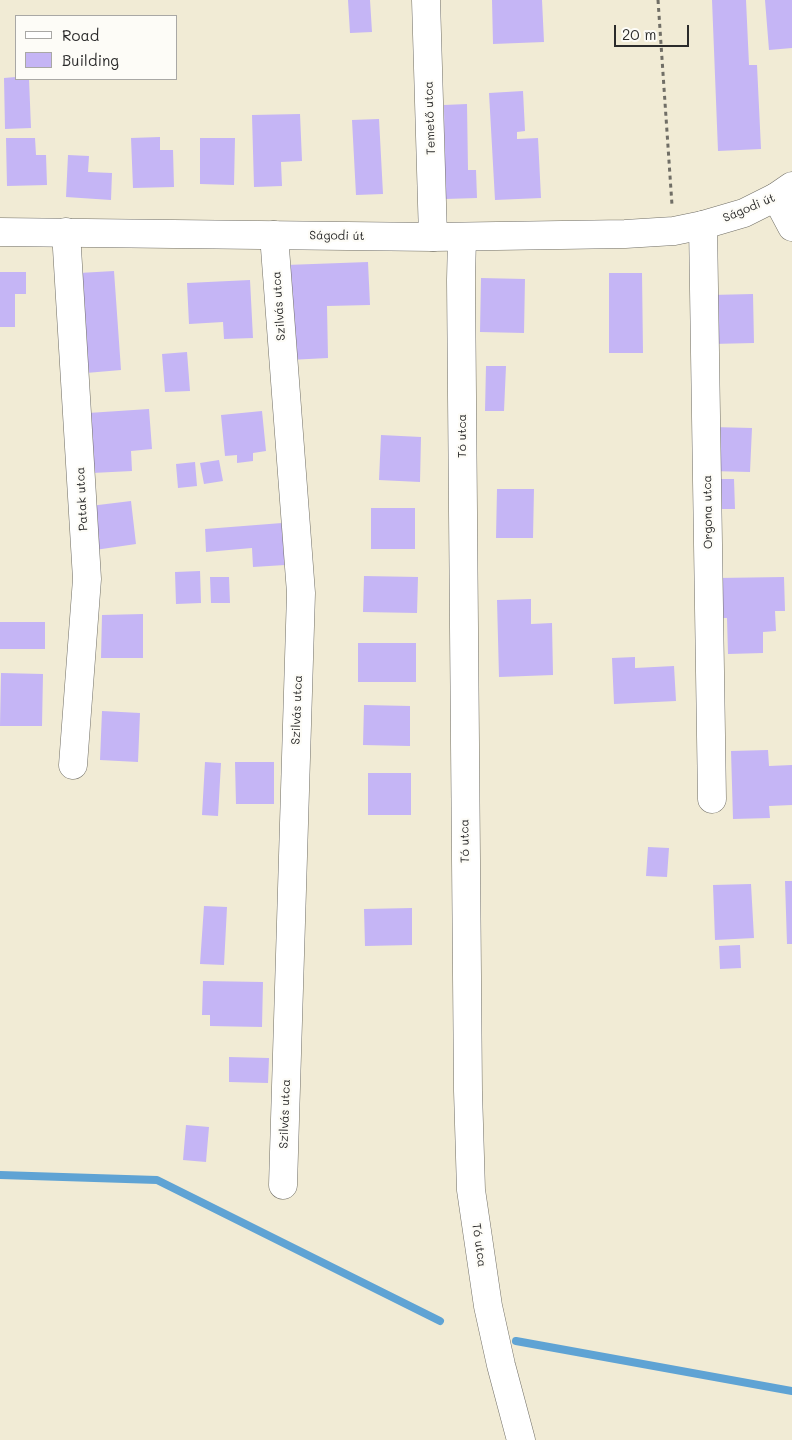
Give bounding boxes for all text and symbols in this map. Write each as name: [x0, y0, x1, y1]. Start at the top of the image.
legend: [15, 15, 178, 80]
scale bar: [617, 15, 692, 47]
text: 20 m: [622, 24, 656, 44]
text: Road: [62, 25, 99, 45]
text: Building: [62, 50, 119, 70]
street label: Temető utca: [422, 81, 438, 155]
street label: Ságodi út: [721, 191, 777, 225]
street label: Ságodi út: [309, 228, 365, 244]
street label: Szilvás utca: [269, 271, 289, 341]
street label: Tó utca: [455, 414, 469, 458]
street label: Patak utca: [73, 467, 91, 531]
street label: Orgona utca: [700, 475, 716, 549]
street label: Szilvás utca: [289, 675, 305, 745]
street label: Tó utca: [457, 819, 473, 863]
street label: Szilvás utca: [277, 1079, 293, 1149]
street label: Tó utca: [469, 1222, 489, 1268]

